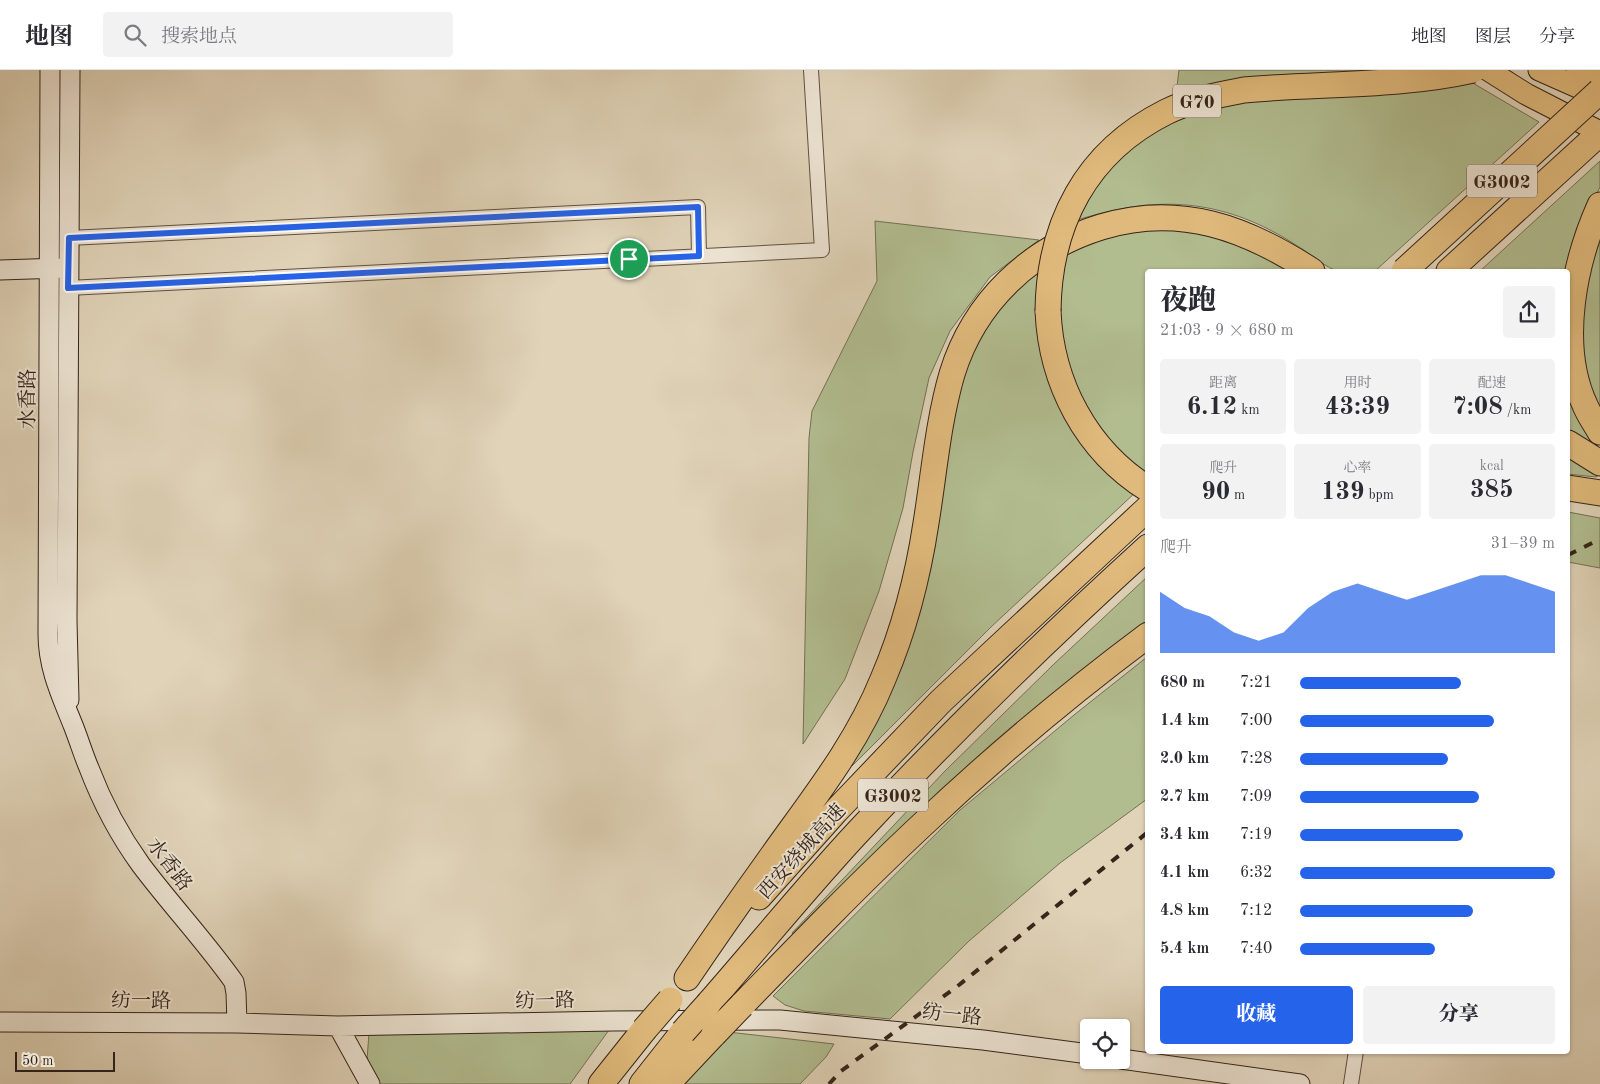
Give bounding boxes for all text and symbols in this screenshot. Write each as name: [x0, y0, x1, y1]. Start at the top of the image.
search box: [103, 12, 453, 57]
icon: search: [121, 21, 149, 49]
text: 地图: [25, 26, 73, 50]
text: 搜索地点: [161, 28, 237, 47]
text: 地图: [1411, 28, 1447, 46]
text: 图层: [1475, 28, 1511, 46]
text: 分享: [1539, 28, 1575, 46]
road number: G70: [1173, 85, 1221, 118]
road number: G3002: [1467, 164, 1537, 198]
pin: [608, 238, 650, 280]
icon: arrive: [615, 245, 643, 273]
button: share: [1503, 286, 1555, 338]
text: 夜跑: [1160, 288, 1216, 316]
text: 21:03 · 9 × 680 m: [1160, 323, 1293, 339]
street label: 水香路: [17, 369, 39, 429]
text: 距离: [1209, 376, 1237, 390]
text: 用时: [1343, 376, 1371, 390]
text: 配速: [1478, 376, 1506, 390]
text: 6.12: [1187, 395, 1237, 420]
text: 43:39: [1325, 395, 1390, 420]
text: 7:08: [1452, 395, 1503, 420]
text: km: [1237, 403, 1260, 417]
text: /km: [1503, 403, 1531, 417]
text: kcal: [1480, 459, 1504, 473]
text: 爬升: [1209, 461, 1237, 475]
text: 心率: [1343, 461, 1371, 475]
text: 385: [1470, 478, 1514, 503]
text: 90: [1201, 480, 1230, 505]
text: 139: [1321, 480, 1365, 505]
text: m: [1230, 488, 1245, 502]
text: bpm: [1365, 488, 1394, 502]
text: 31–39 m: [1491, 536, 1555, 552]
text: 爬升: [1160, 540, 1192, 556]
text: 680 m: [1160, 675, 1205, 691]
text: 7:21: [1240, 675, 1272, 691]
text: 1.4 km: [1160, 713, 1209, 729]
text: 7:00: [1240, 713, 1272, 729]
text: 2.0 km: [1160, 751, 1209, 767]
text: 7:28: [1240, 751, 1272, 767]
road number: G3002: [858, 778, 928, 812]
text: 2.7 km: [1160, 789, 1209, 805]
text: 7:09: [1240, 789, 1272, 805]
street label: 西安绕城高速: [753, 800, 850, 904]
text: 3.4 km: [1160, 827, 1209, 843]
text: 7:19: [1240, 827, 1272, 843]
street label: 水香路: [142, 834, 196, 895]
text: 4.1 km: [1160, 865, 1209, 881]
text: 6:32: [1240, 865, 1272, 881]
text: 4.8 km: [1160, 903, 1209, 919]
text: 7:12: [1240, 903, 1272, 919]
text: 5.4 km: [1160, 941, 1209, 957]
text: 7:40: [1240, 941, 1272, 957]
button: 收藏: [1160, 986, 1353, 1044]
button: 分享: [1363, 986, 1555, 1044]
street label: 纺一路: [515, 989, 575, 1013]
street label: 纺一路: [111, 990, 171, 1012]
street label: 纺一路: [921, 1001, 983, 1029]
map controls: [1080, 1019, 1130, 1069]
button: locate: [1080, 1019, 1130, 1069]
scale bar: [15, 1049, 115, 1072]
text: 50 m: [22, 1054, 53, 1068]

